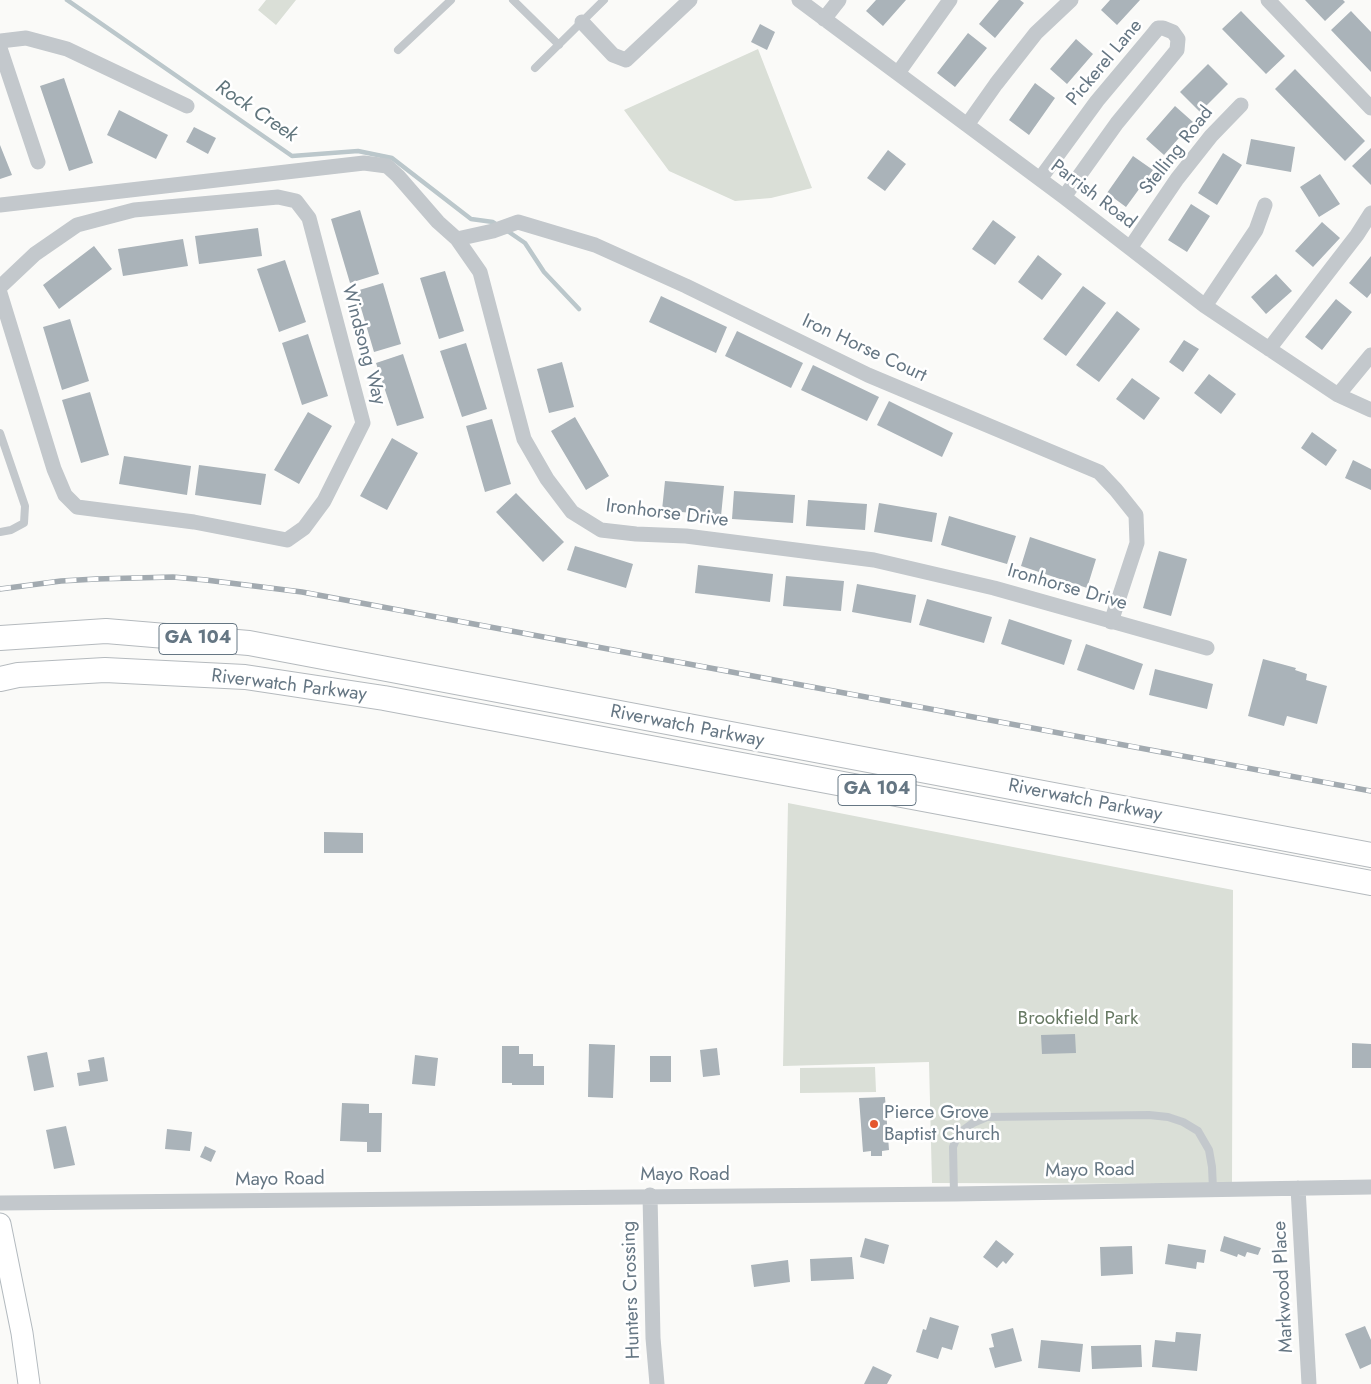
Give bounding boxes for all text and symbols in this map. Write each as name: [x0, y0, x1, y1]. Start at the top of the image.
street label: Pickerel Lane: [1062, 15, 1148, 111]
water label: Rock Creek: [211, 76, 301, 148]
street label: Stelling Road: [1135, 102, 1219, 200]
street label: Parrish Road: [1046, 155, 1140, 235]
street label: Windsong Way: [336, 282, 390, 408]
street label: Iron Horse Court: [798, 310, 930, 388]
street label: Ironhorse Drive: [604, 495, 730, 533]
street label: Ironhorse Drive: [1005, 560, 1129, 616]
road number: GA 104: [159, 624, 237, 654]
street label: Riverwatch Parkway: [210, 665, 368, 707]
street label: Riverwatch Parkway: [608, 701, 766, 753]
road number: GA 104: [838, 774, 916, 806]
street label: Riverwatch Parkway: [1006, 775, 1164, 827]
park label: Brookfield Park: [1018, 1008, 1138, 1030]
place label: Pierce Grove Baptist Church: [884, 1102, 1000, 1146]
marker: Pierce Grove Baptist Church: [868, 1118, 880, 1130]
street label: Mayo Road: [1045, 1159, 1135, 1183]
street label: Mayo Road: [640, 1164, 730, 1186]
street label: Mayo Road: [235, 1168, 325, 1192]
street label: Hunters Crossing: [618, 1220, 646, 1360]
street label: Markwood Place: [1269, 1220, 1299, 1354]

